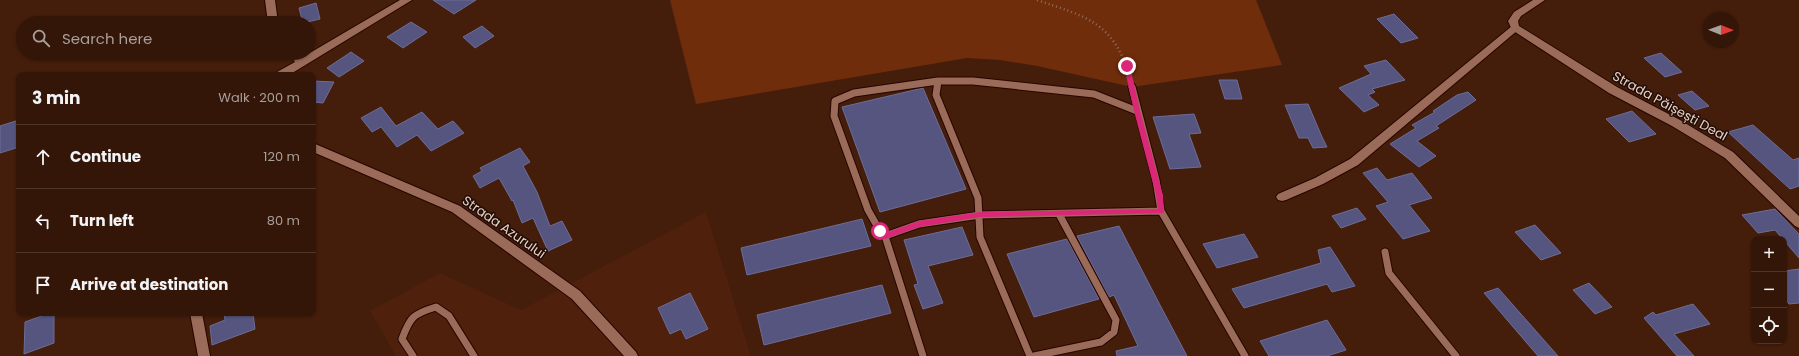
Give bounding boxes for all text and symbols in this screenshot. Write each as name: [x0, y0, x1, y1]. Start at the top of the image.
north arrow: [1703, 12, 1739, 48]
search box: [16, 16, 316, 60]
icon: search: [30, 27, 52, 49]
text: Search here: [62, 28, 152, 49]
route end: [1118, 57, 1136, 75]
street label: Strada Păișești Deal: [1609, 66, 1731, 146]
text: 3 min: [32, 86, 80, 110]
text: Walk · 200 m: [218, 88, 300, 107]
icon: ahead: [32, 146, 54, 168]
text: Continue: [70, 146, 141, 167]
text: 120 m: [263, 147, 300, 166]
street label: Strada Azurului: [458, 191, 550, 263]
icon: left: [32, 210, 54, 232]
text: Turn left: [70, 210, 134, 231]
text: 80 m: [267, 211, 300, 230]
route start: [871, 222, 889, 240]
map controls: [1751, 236, 1787, 344]
button: +: [1751, 236, 1787, 272]
button: −: [1751, 272, 1787, 308]
icon: arrive: [32, 274, 54, 296]
text: Arrive at destination: [70, 274, 228, 295]
button: locate: [1751, 308, 1787, 344]

